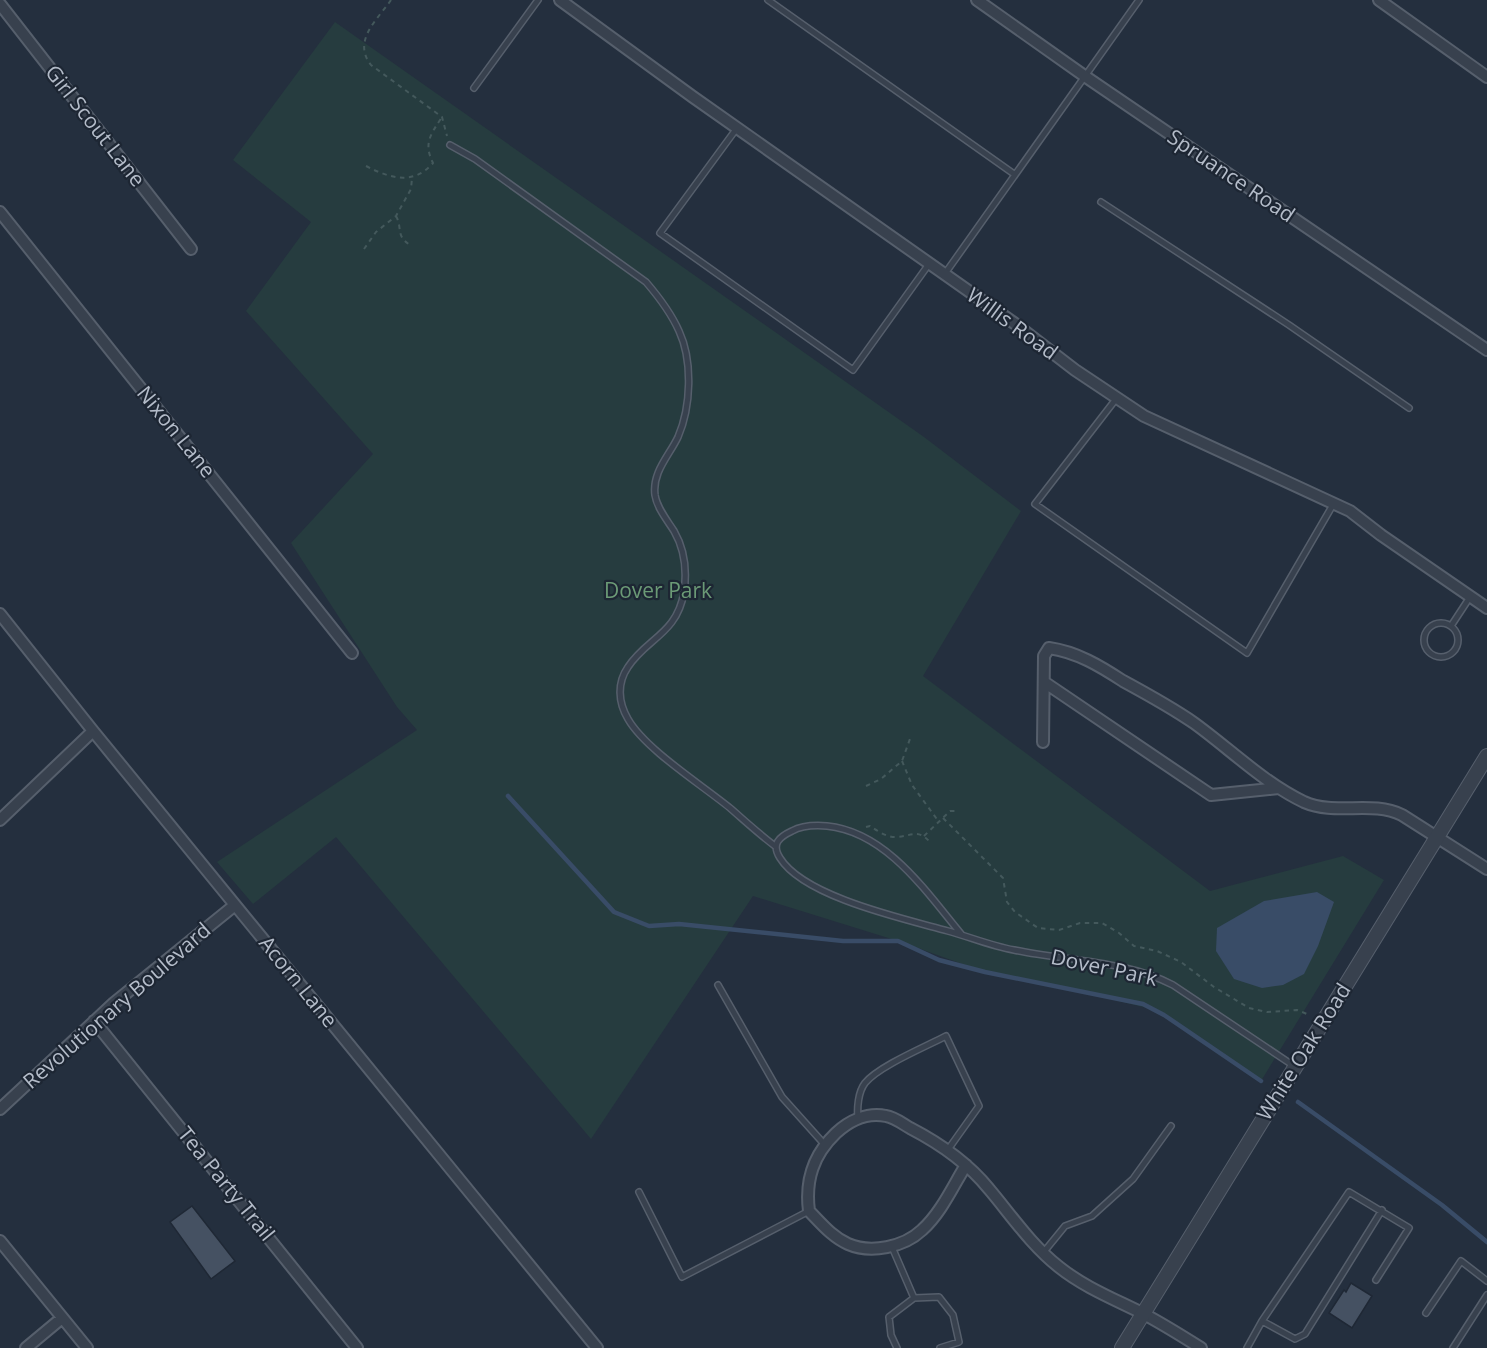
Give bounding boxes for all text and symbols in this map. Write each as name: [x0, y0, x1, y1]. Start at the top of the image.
street label: Girl Scout Lane: [39, 59, 152, 192]
street label: Spruance Road: [1162, 122, 1301, 228]
street label: Willis Road: [961, 281, 1064, 366]
street label: Nixon Lane: [131, 380, 222, 483]
park label: Dover Park: [604, 576, 712, 604]
street label: Revolutionary Boulevard: [16, 916, 216, 1095]
street label: Acorn Lane: [253, 930, 344, 1033]
street label: Dover Park: [1048, 942, 1160, 992]
street label: White Oak Road: [1250, 978, 1357, 1125]
street label: Tea Party Trail: [172, 1120, 281, 1246]

